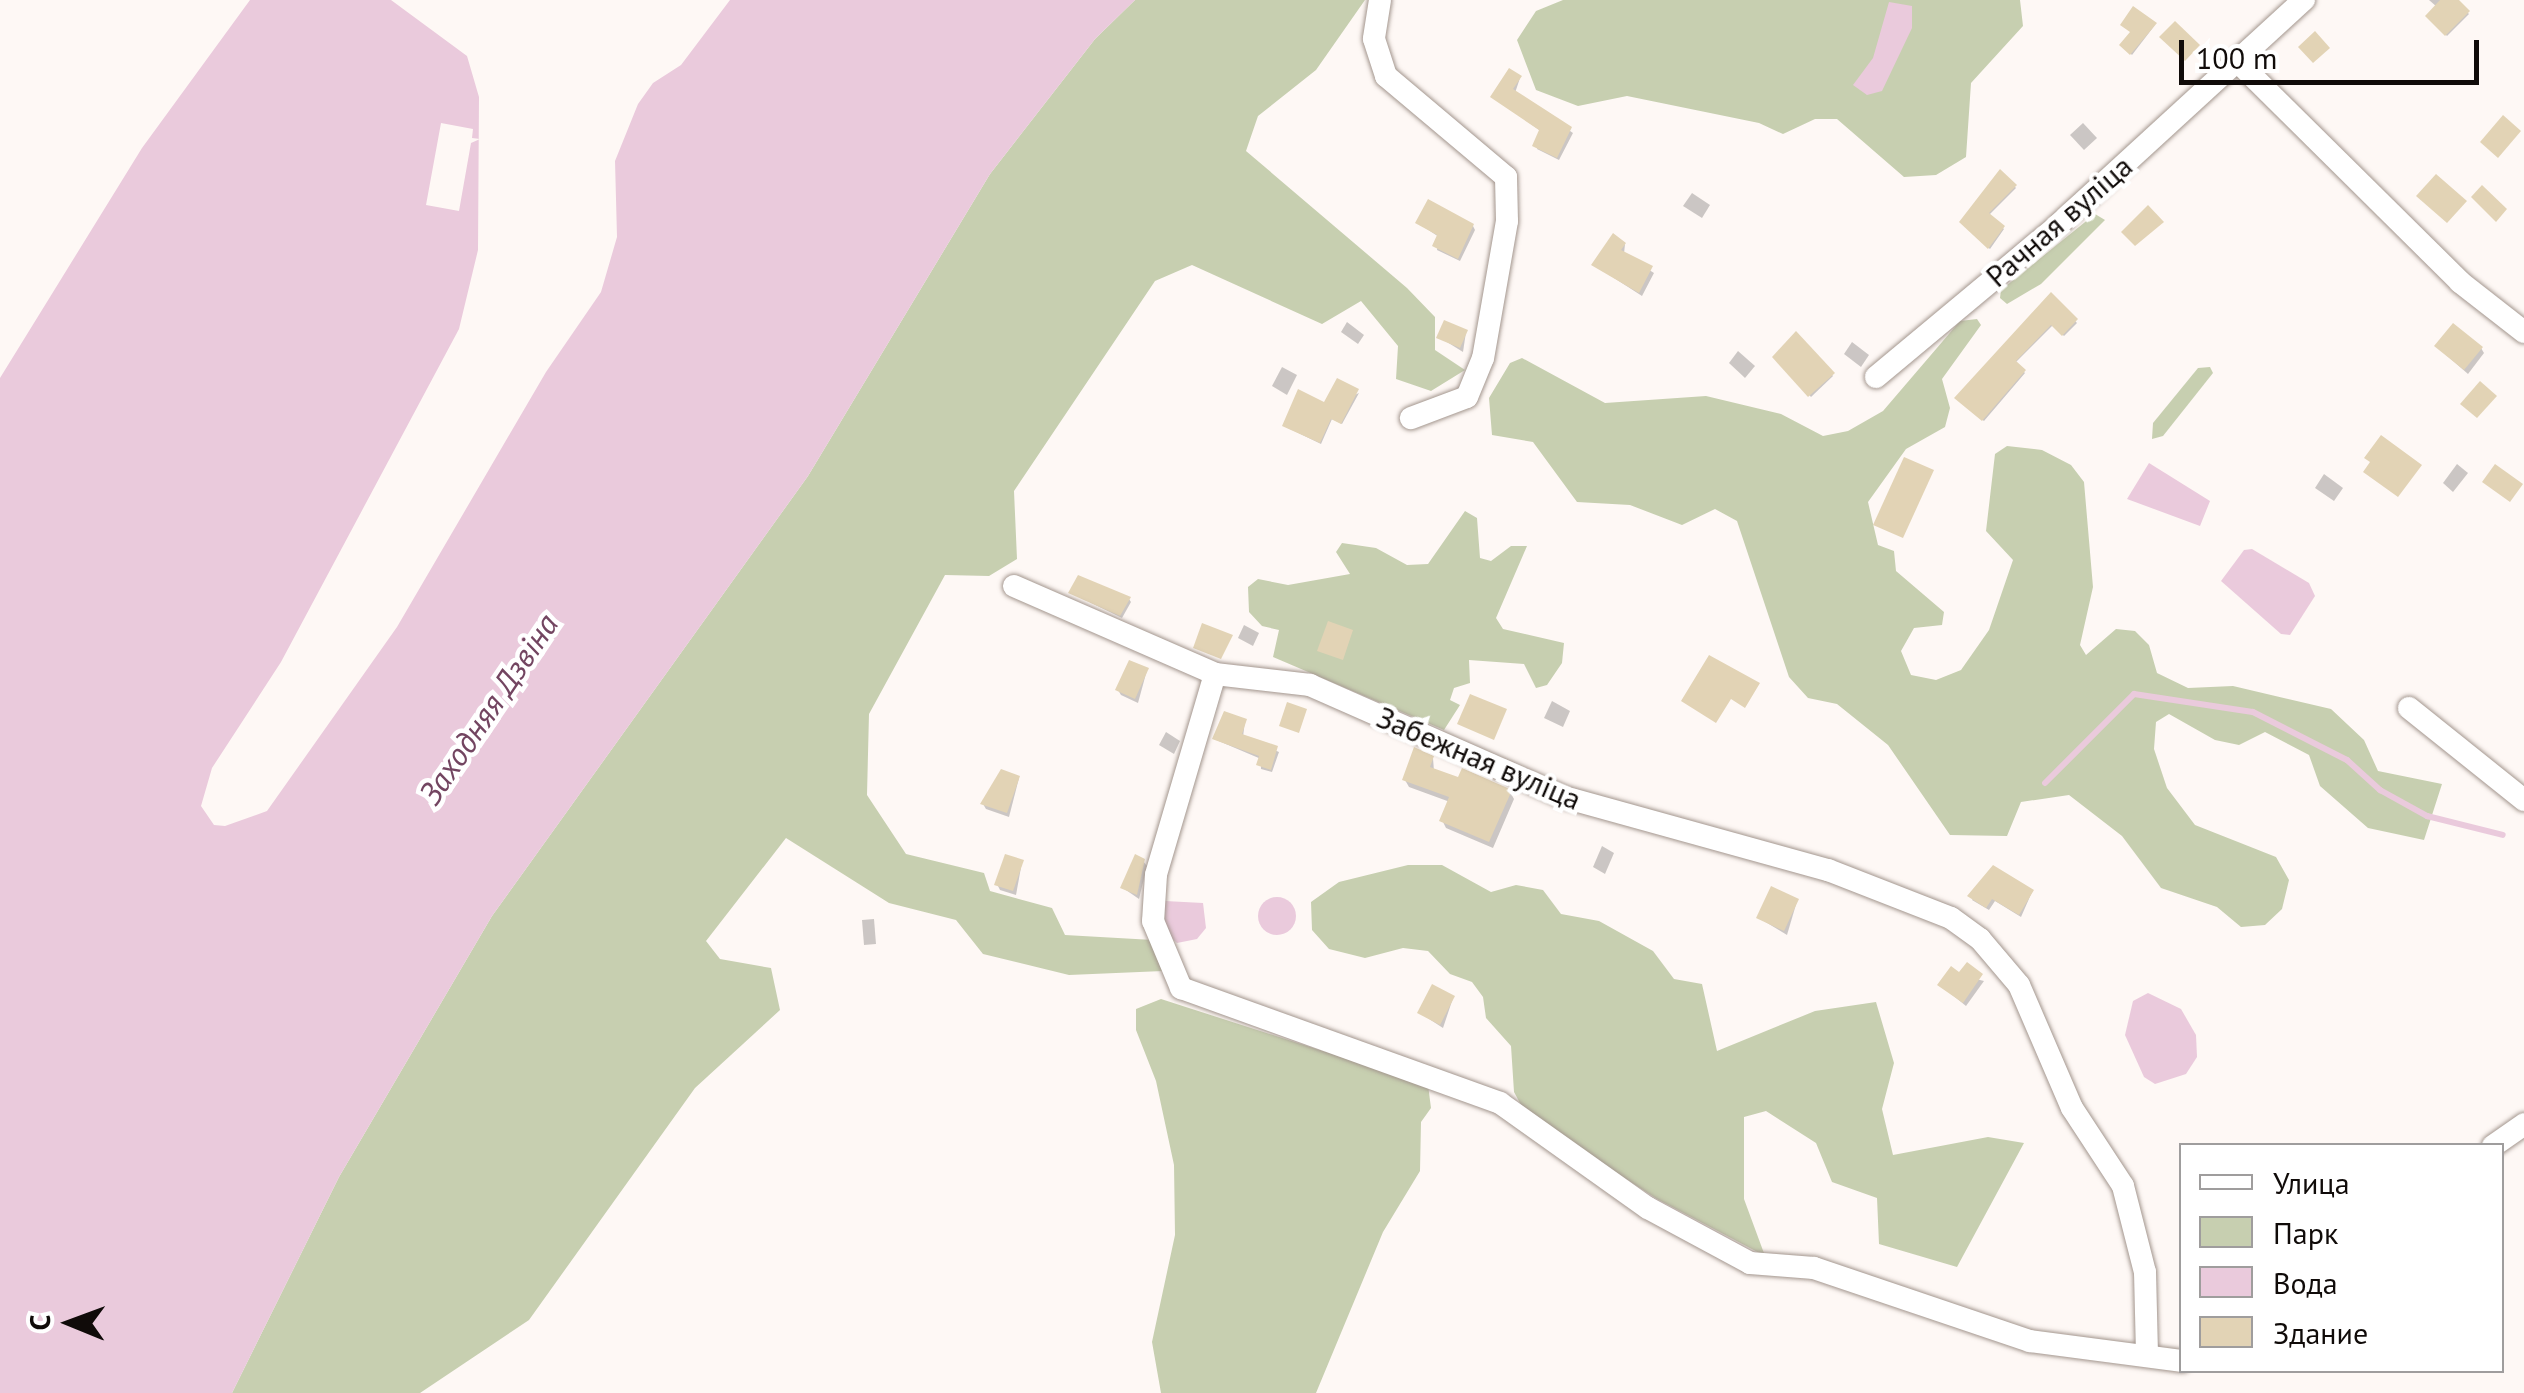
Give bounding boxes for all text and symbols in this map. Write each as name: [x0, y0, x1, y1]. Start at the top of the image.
scale bar: [2184, 20, 2484, 82]
text: 100 m: [2196, 38, 2277, 77]
street label: Рачная вуліца: [1979, 148, 2139, 294]
water label: Заходняя Дзвіна: [410, 606, 566, 812]
street label: Забежная вуліца: [1371, 699, 1587, 817]
legend: [2179, 1143, 2504, 1373]
text: Улица: [2273, 1163, 2350, 1202]
text: Парк: [2273, 1213, 2338, 1252]
text: Вода: [2273, 1263, 2338, 1302]
north arrow: [20, 1273, 120, 1373]
text: Здание: [2273, 1313, 2368, 1352]
text: С: [21, 1314, 58, 1331]

